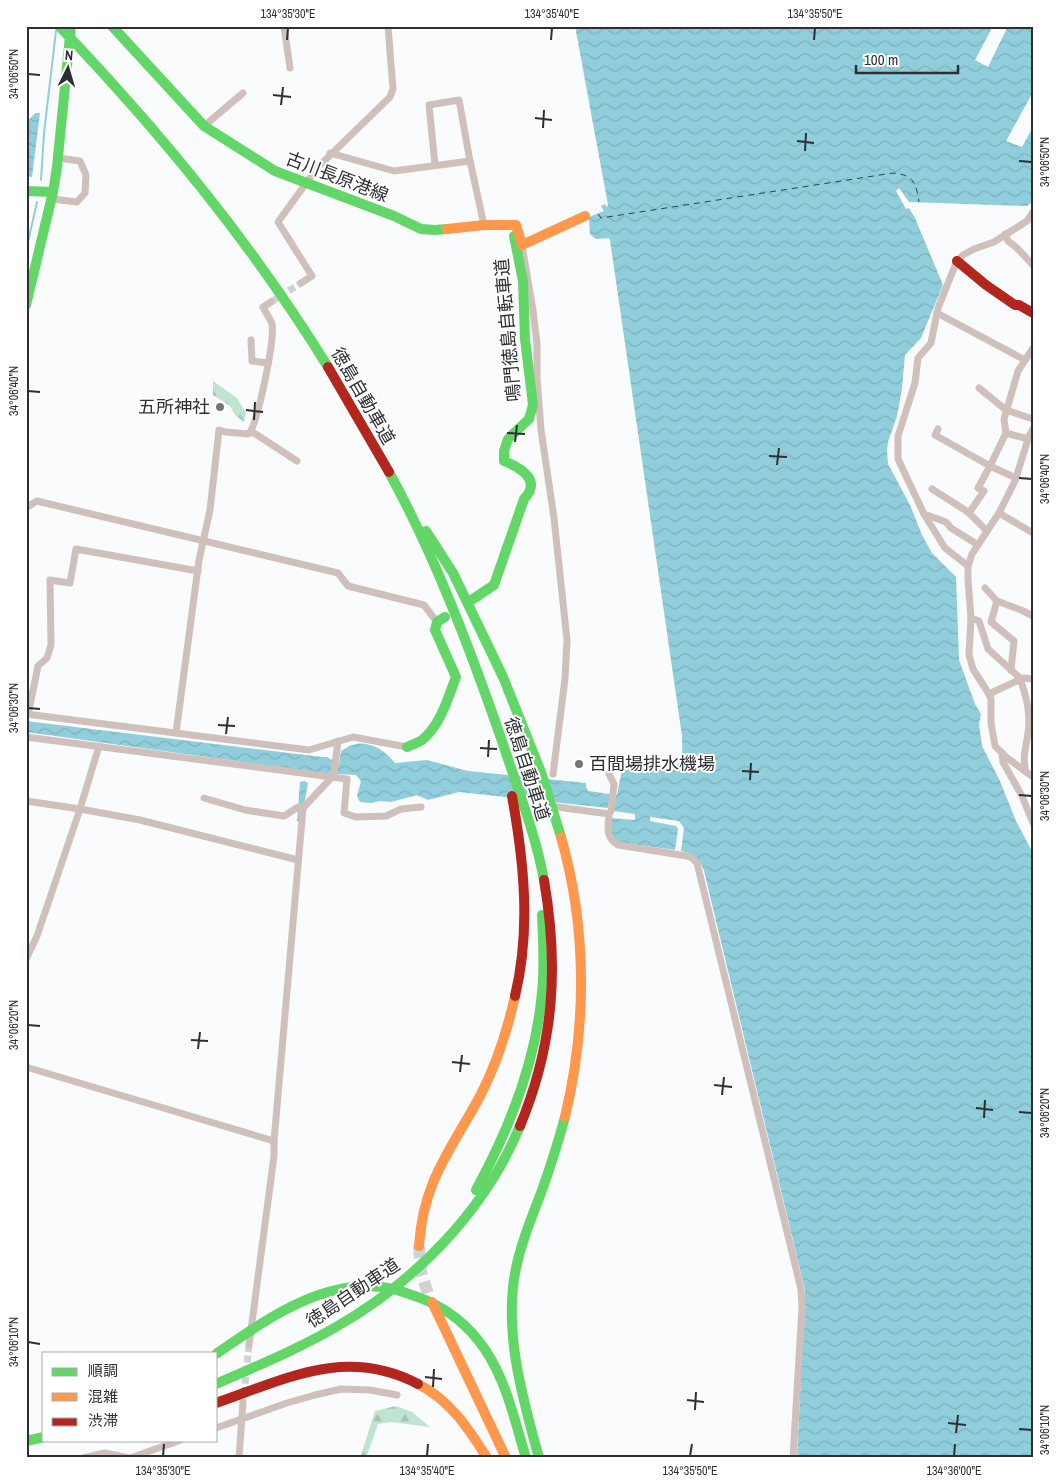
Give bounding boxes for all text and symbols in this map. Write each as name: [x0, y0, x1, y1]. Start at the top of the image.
text: 134°35'30"E: [260, 6, 316, 22]
text: 134°35'40"E: [524, 6, 580, 22]
text: 134°35'50"E: [787, 6, 843, 22]
north arrow: [42, 42, 92, 92]
scale bar: [856, 42, 959, 74]
text: N: [64, 46, 74, 64]
text: 34°06'50"N: [6, 49, 22, 99]
text: 100 m: [864, 49, 898, 70]
text: 34°06'50"N: [1037, 137, 1053, 187]
street label: 古川長原港線: [282, 146, 392, 208]
street label: 鳴門徳島自転車道: [489, 257, 526, 403]
street label: 徳島自動車道: [326, 343, 401, 449]
text: 34°06'40"N: [6, 366, 22, 416]
place label: 五所神社: [138, 394, 210, 419]
marker: 五所神社: [214, 401, 226, 413]
text: 34°06'40"N: [1037, 454, 1053, 504]
text: 34°06'30"N: [6, 683, 22, 733]
street label: 徳島自動車道: [499, 714, 556, 824]
place label: 百間場排水機場: [589, 751, 715, 776]
marker: 百間場排水機場: [573, 758, 585, 770]
text: 34°06'30"N: [1037, 771, 1053, 821]
text: 34°06'20"N: [6, 1000, 22, 1050]
text: 34°06'20"N: [1037, 1088, 1053, 1138]
street label: 徳島自動車道: [301, 1252, 404, 1333]
text: 34°06'10"N: [6, 1317, 22, 1367]
legend: [42, 1352, 218, 1442]
text: 順調: [88, 1360, 118, 1381]
text: 混雑: [88, 1386, 118, 1407]
text: 34°06'10"N: [1037, 1405, 1053, 1455]
text: 渋滞: [88, 1410, 118, 1431]
text: 134°35'30"E: [135, 1463, 191, 1479]
text: 134°35'40"E: [399, 1463, 455, 1479]
text: 134°35'50"E: [662, 1463, 718, 1479]
text: 134°36'00"E: [926, 1463, 982, 1479]

